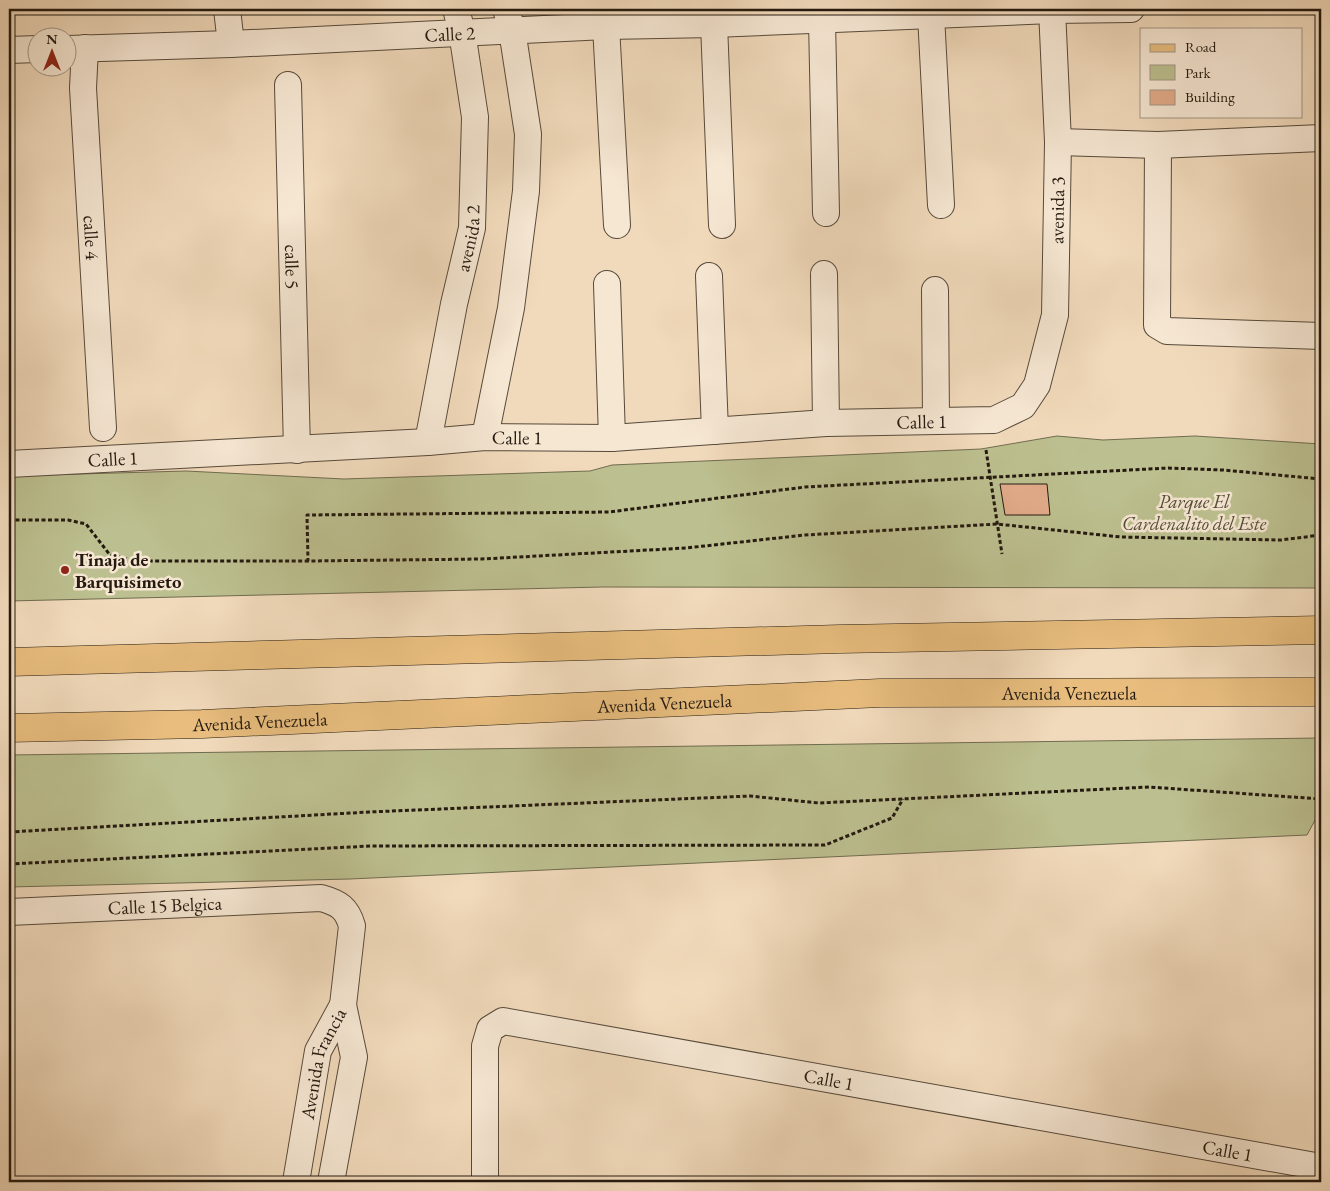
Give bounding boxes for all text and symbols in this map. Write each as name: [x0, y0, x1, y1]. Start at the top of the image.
street label: Calle 2: [424, 20, 476, 47]
north arrow: [28, 28, 78, 78]
legend: [1140, 28, 1302, 118]
text: N: [46, 30, 58, 48]
text: Road: [1185, 37, 1217, 56]
text: Park: [1185, 63, 1212, 82]
text: Building: [1185, 87, 1235, 106]
street label: avenida 3: [1044, 176, 1070, 244]
street label: avenida 2: [450, 205, 485, 274]
street label: calle 4: [78, 215, 106, 262]
street label: calle 5: [279, 244, 306, 290]
street label: Calle 1: [896, 408, 947, 434]
street label: Calle 1: [492, 425, 543, 450]
street label: Calle 1: [87, 445, 139, 472]
park label: Parque El Cardenalito del Este: [1122, 489, 1267, 536]
place label: Tinaja de Barquisimeto: [75, 547, 182, 594]
marker: Tinaja de Barquisimeto: [59, 564, 71, 576]
street label: Avenida Venezuela: [1001, 680, 1137, 705]
street label: Avenida Venezuela: [595, 687, 733, 718]
street label: Avenida Venezuela: [191, 706, 328, 737]
street label: Calle 15 Belgica: [107, 890, 223, 920]
street label: Avenida Francia: [294, 1003, 352, 1122]
street label: Calle 1: [802, 1062, 856, 1096]
street label: Calle 1: [1200, 1134, 1255, 1167]

